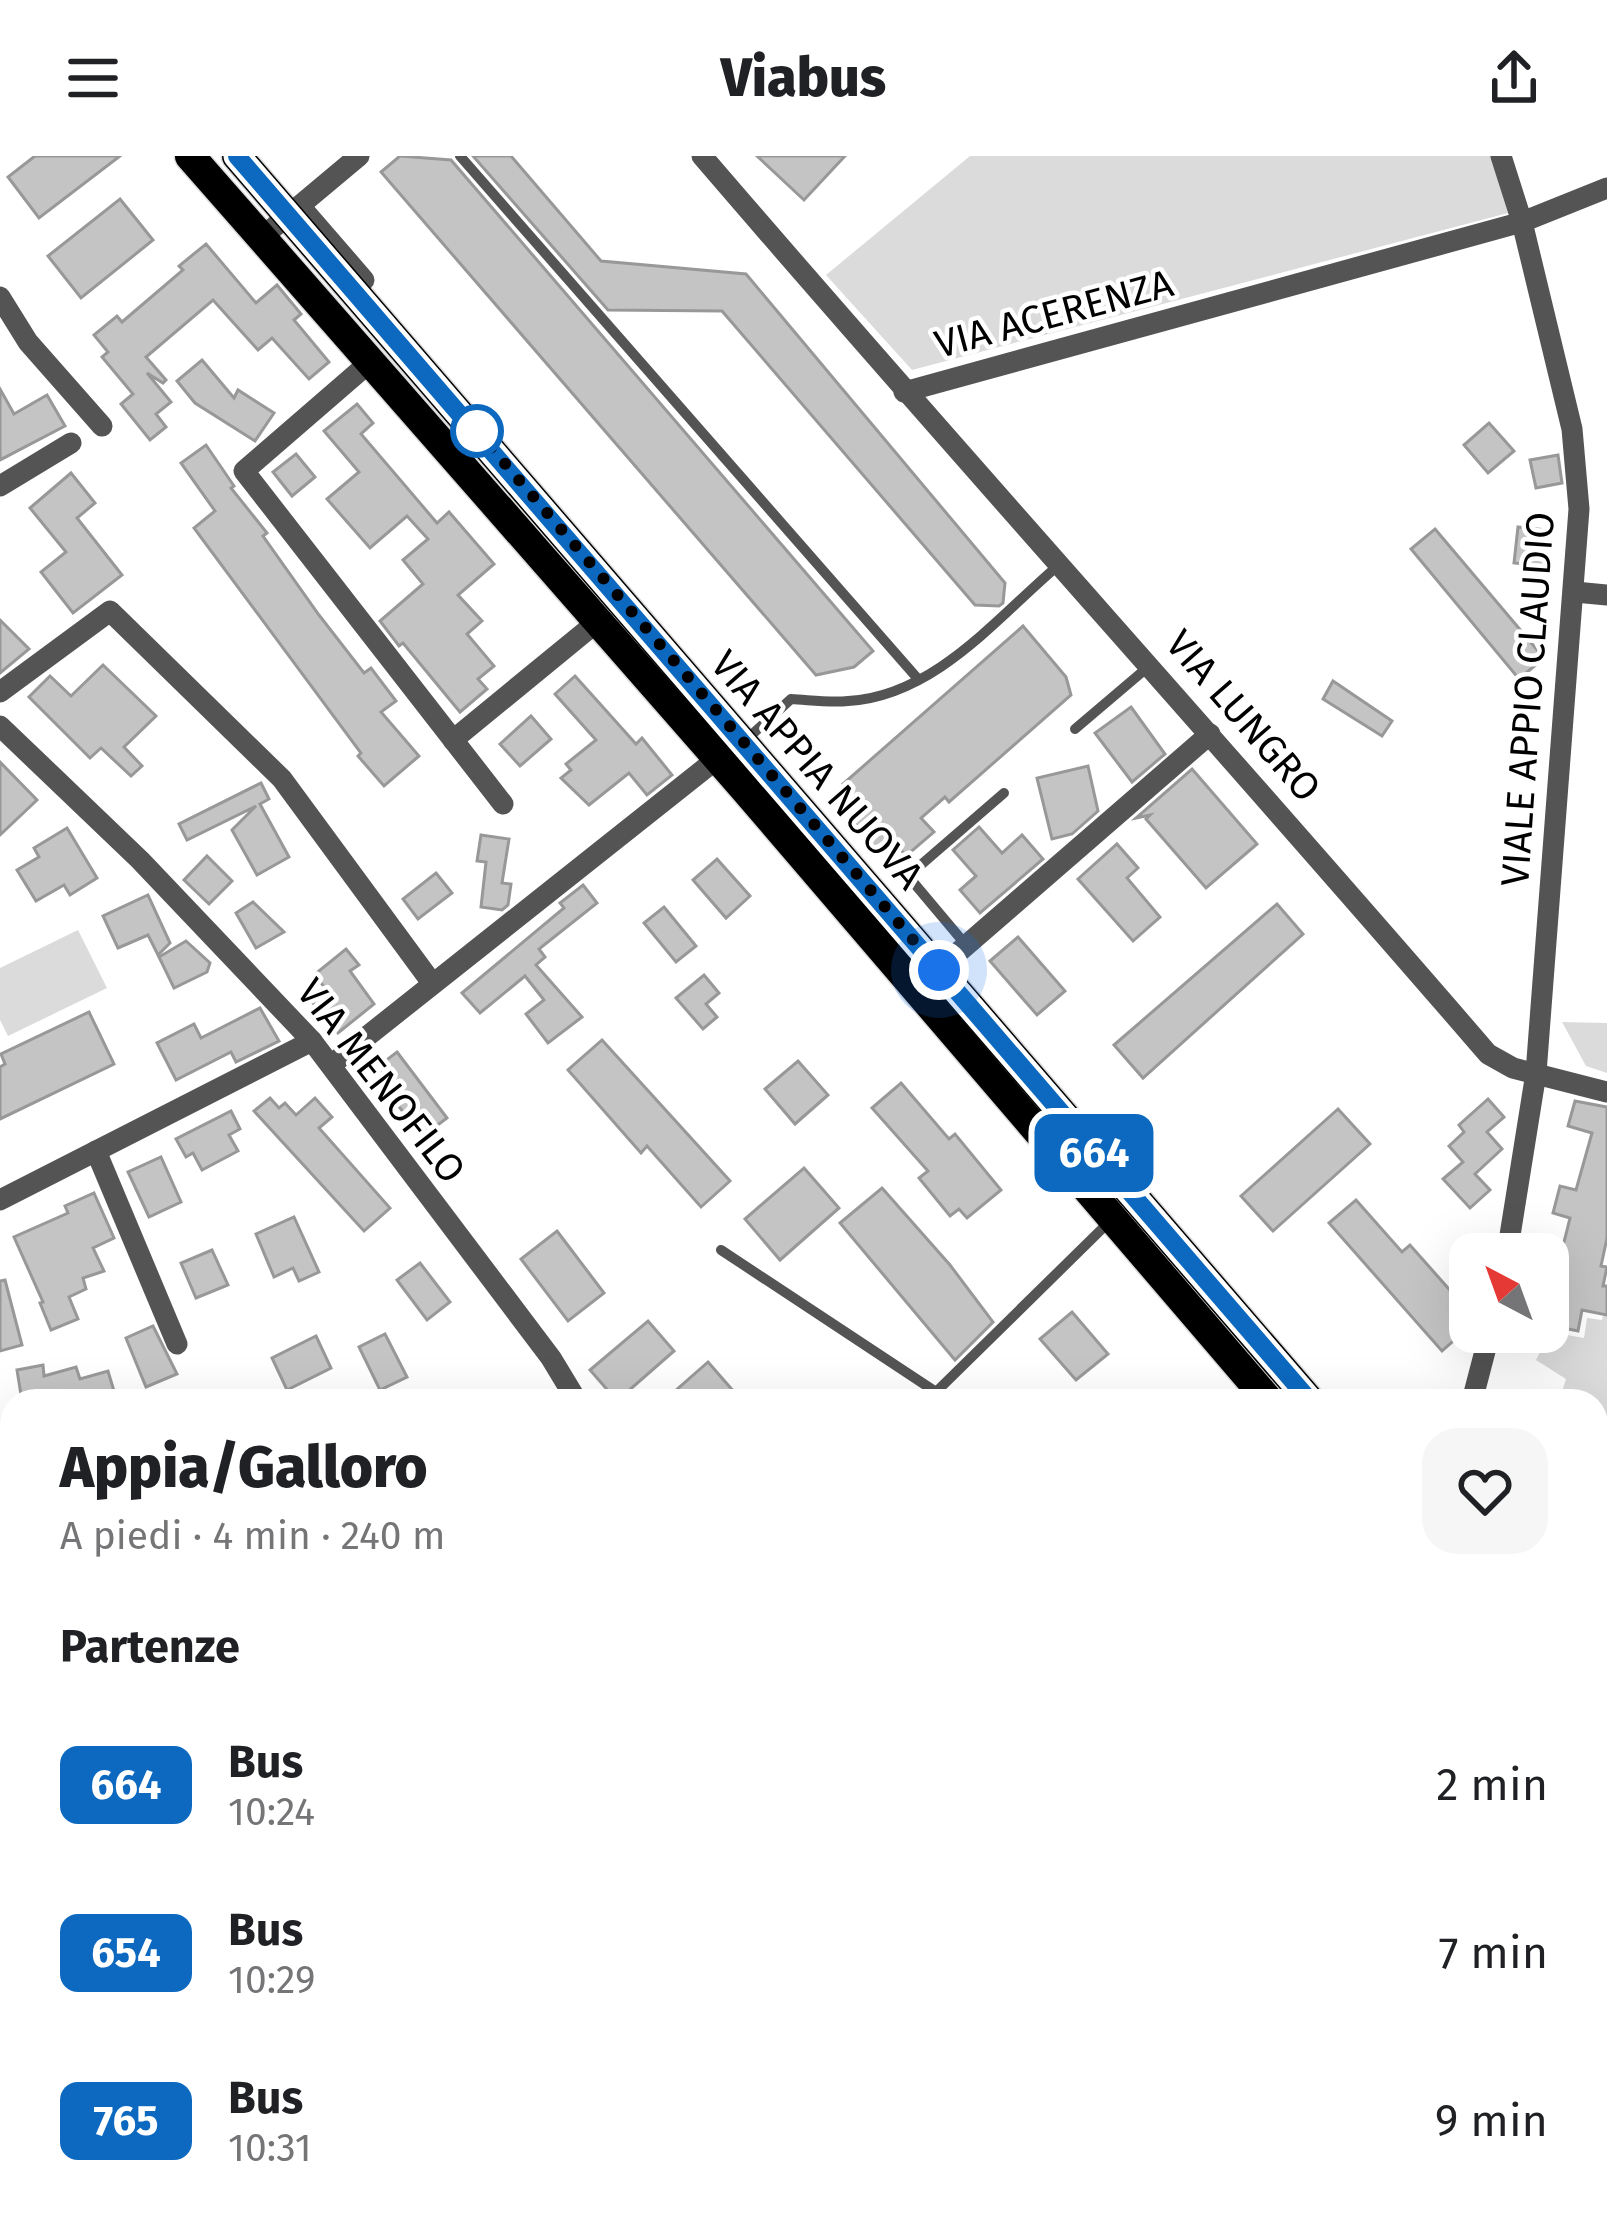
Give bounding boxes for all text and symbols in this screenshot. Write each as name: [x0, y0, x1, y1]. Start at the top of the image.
icon: menu: [60, 45, 126, 111]
icon: share: [1481, 45, 1547, 111]
text: Viabus: [721, 46, 886, 110]
street label: VIA ACERENZA: [930, 260, 1179, 368]
unlabelled marker: [452, 406, 502, 456]
street label: VIALE APPIO CLAUDIO: [1492, 510, 1564, 888]
street label: VIA LUNGRO: [1156, 621, 1330, 811]
street label: VIA APPIA NUOVA: [701, 642, 933, 899]
your location: [909, 940, 969, 1000]
street label: VIA MENOFILO: [287, 970, 475, 1192]
line badge: 664: [1025, 1114, 1163, 1192]
text: 664: [1058, 1128, 1130, 1178]
north arrow: [1449, 1233, 1569, 1353]
map controls: [1449, 1233, 1569, 1353]
button: heart: [1422, 1428, 1548, 1554]
text: Appia/Galloro: [60, 1434, 428, 1502]
text: A piedi · 4 min · 240 m: [60, 1513, 445, 1559]
text: Partenze: [60, 1620, 240, 1674]
text: Bus: [228, 1735, 303, 1789]
text: 2 min: [1436, 1758, 1548, 1812]
text: 664: [90, 1760, 162, 1810]
text: 10:24: [228, 1789, 315, 1835]
text: Bus: [228, 1903, 303, 1957]
text: 7 min: [1438, 1926, 1548, 1980]
text: 654: [91, 1928, 161, 1978]
text: 10:29: [228, 1957, 315, 2003]
text: Bus: [228, 2071, 303, 2125]
text: 9 min: [1435, 2094, 1548, 2148]
text: 765: [94, 2096, 158, 2146]
text: 10:31: [228, 2125, 312, 2171]

